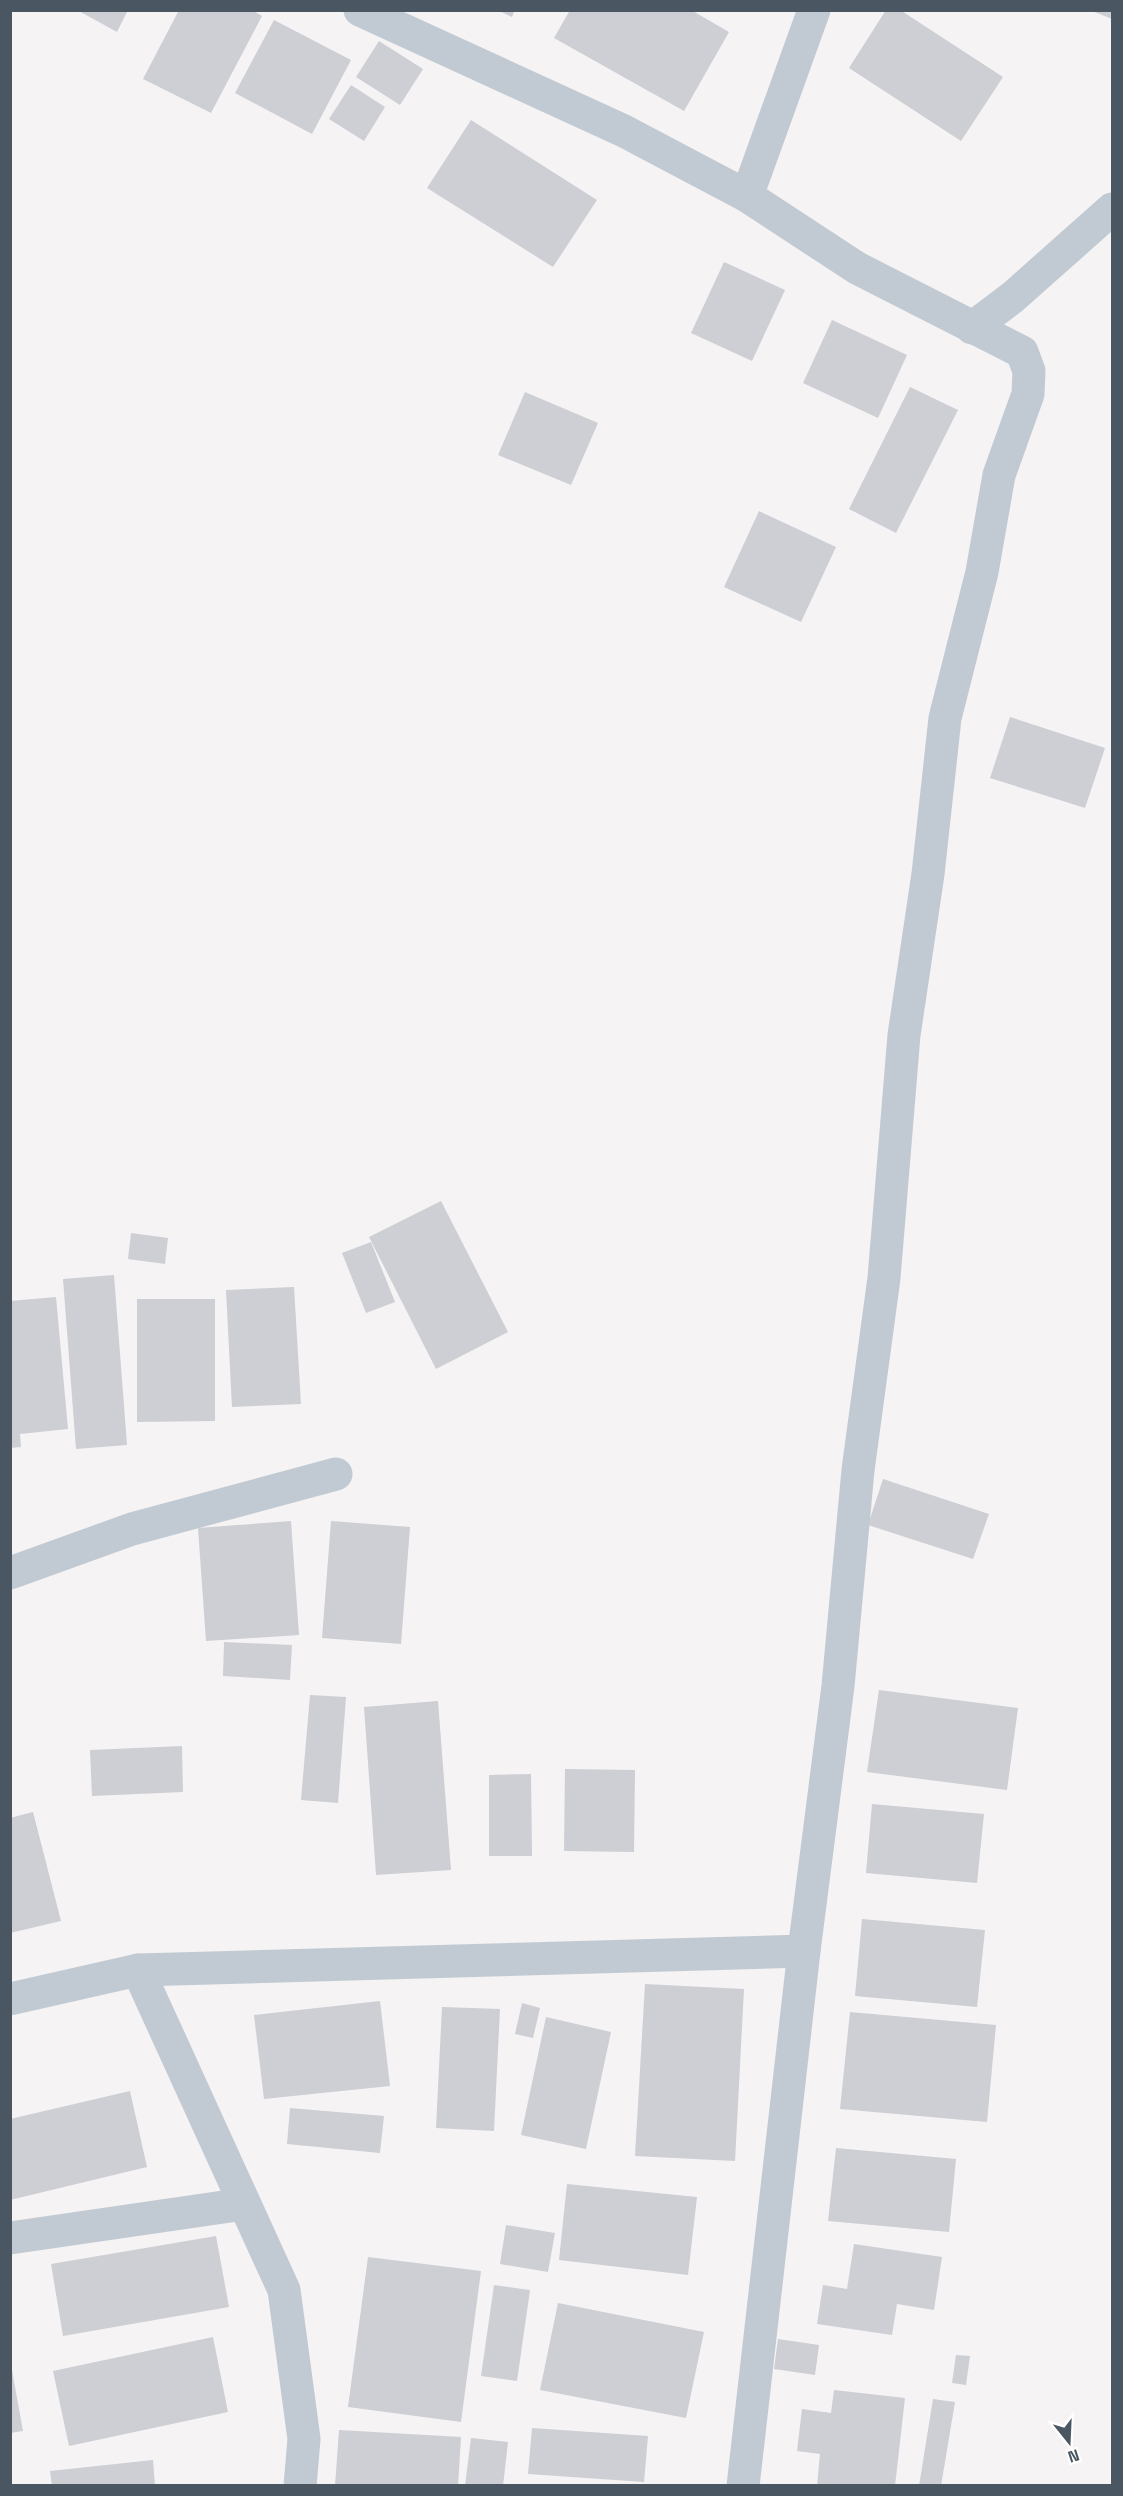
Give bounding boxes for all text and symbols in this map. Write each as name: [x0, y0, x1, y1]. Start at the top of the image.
north arrow: [1039, 2412, 1099, 2472]
text: N: [1065, 2444, 1082, 2467]

